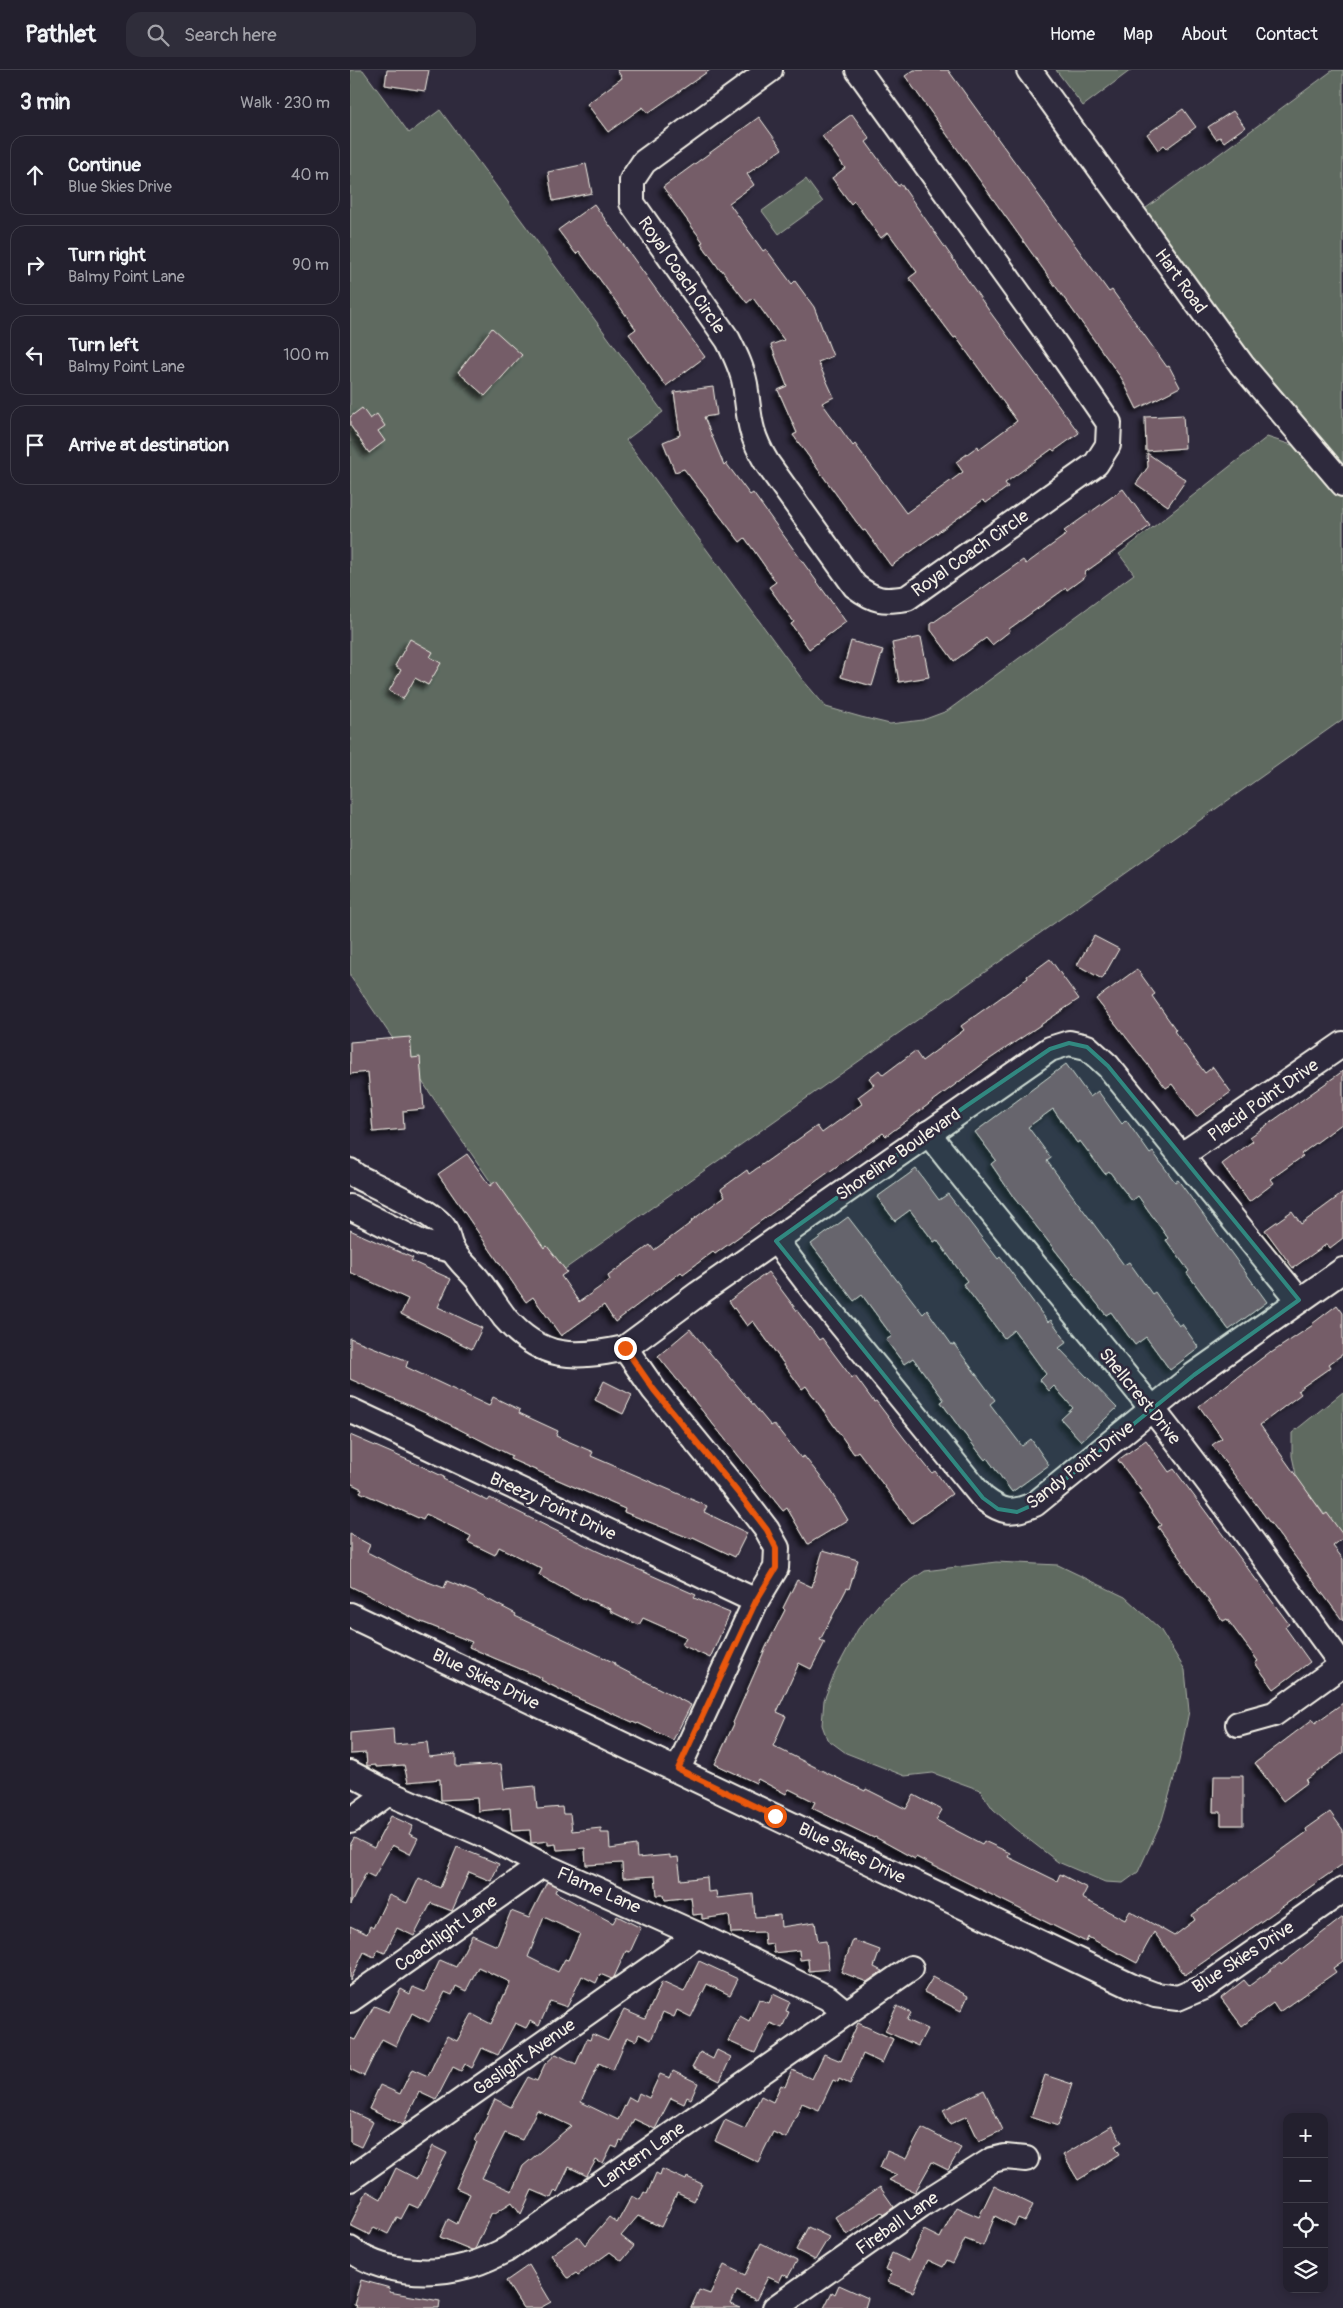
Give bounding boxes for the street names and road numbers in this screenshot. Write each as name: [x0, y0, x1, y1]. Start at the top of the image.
street label: Royal Coach Circle: [633, 212, 731, 339]
street label: Hart Road: [1149, 244, 1212, 318]
street label: Royal Coach Circle: [907, 504, 1034, 602]
street label: Placid Point Drive: [1203, 1054, 1323, 1147]
street label: Shoreline Boulevard: [831, 1103, 965, 1206]
street label: Shellcrest Drive: [1094, 1343, 1186, 1450]
street label: Sandy Point Drive: [1022, 1416, 1139, 1515]
street label: Breezy Point Drive: [486, 1467, 620, 1546]
street label: Blue Skies Drive: [428, 1644, 543, 1715]
street label: Blue Skies Drive: [794, 1818, 909, 1889]
street label: Flame Lane: [553, 1862, 644, 1919]
street label: Coachlight Lane: [390, 1889, 502, 1977]
street label: Blue Skies Drive: [1188, 1916, 1299, 1999]
street label: Gaslight Avenue: [469, 2014, 580, 2101]
street label: Lantern Lane: [593, 2117, 690, 2194]
street label: Fireball Lane: [851, 2186, 943, 2260]

